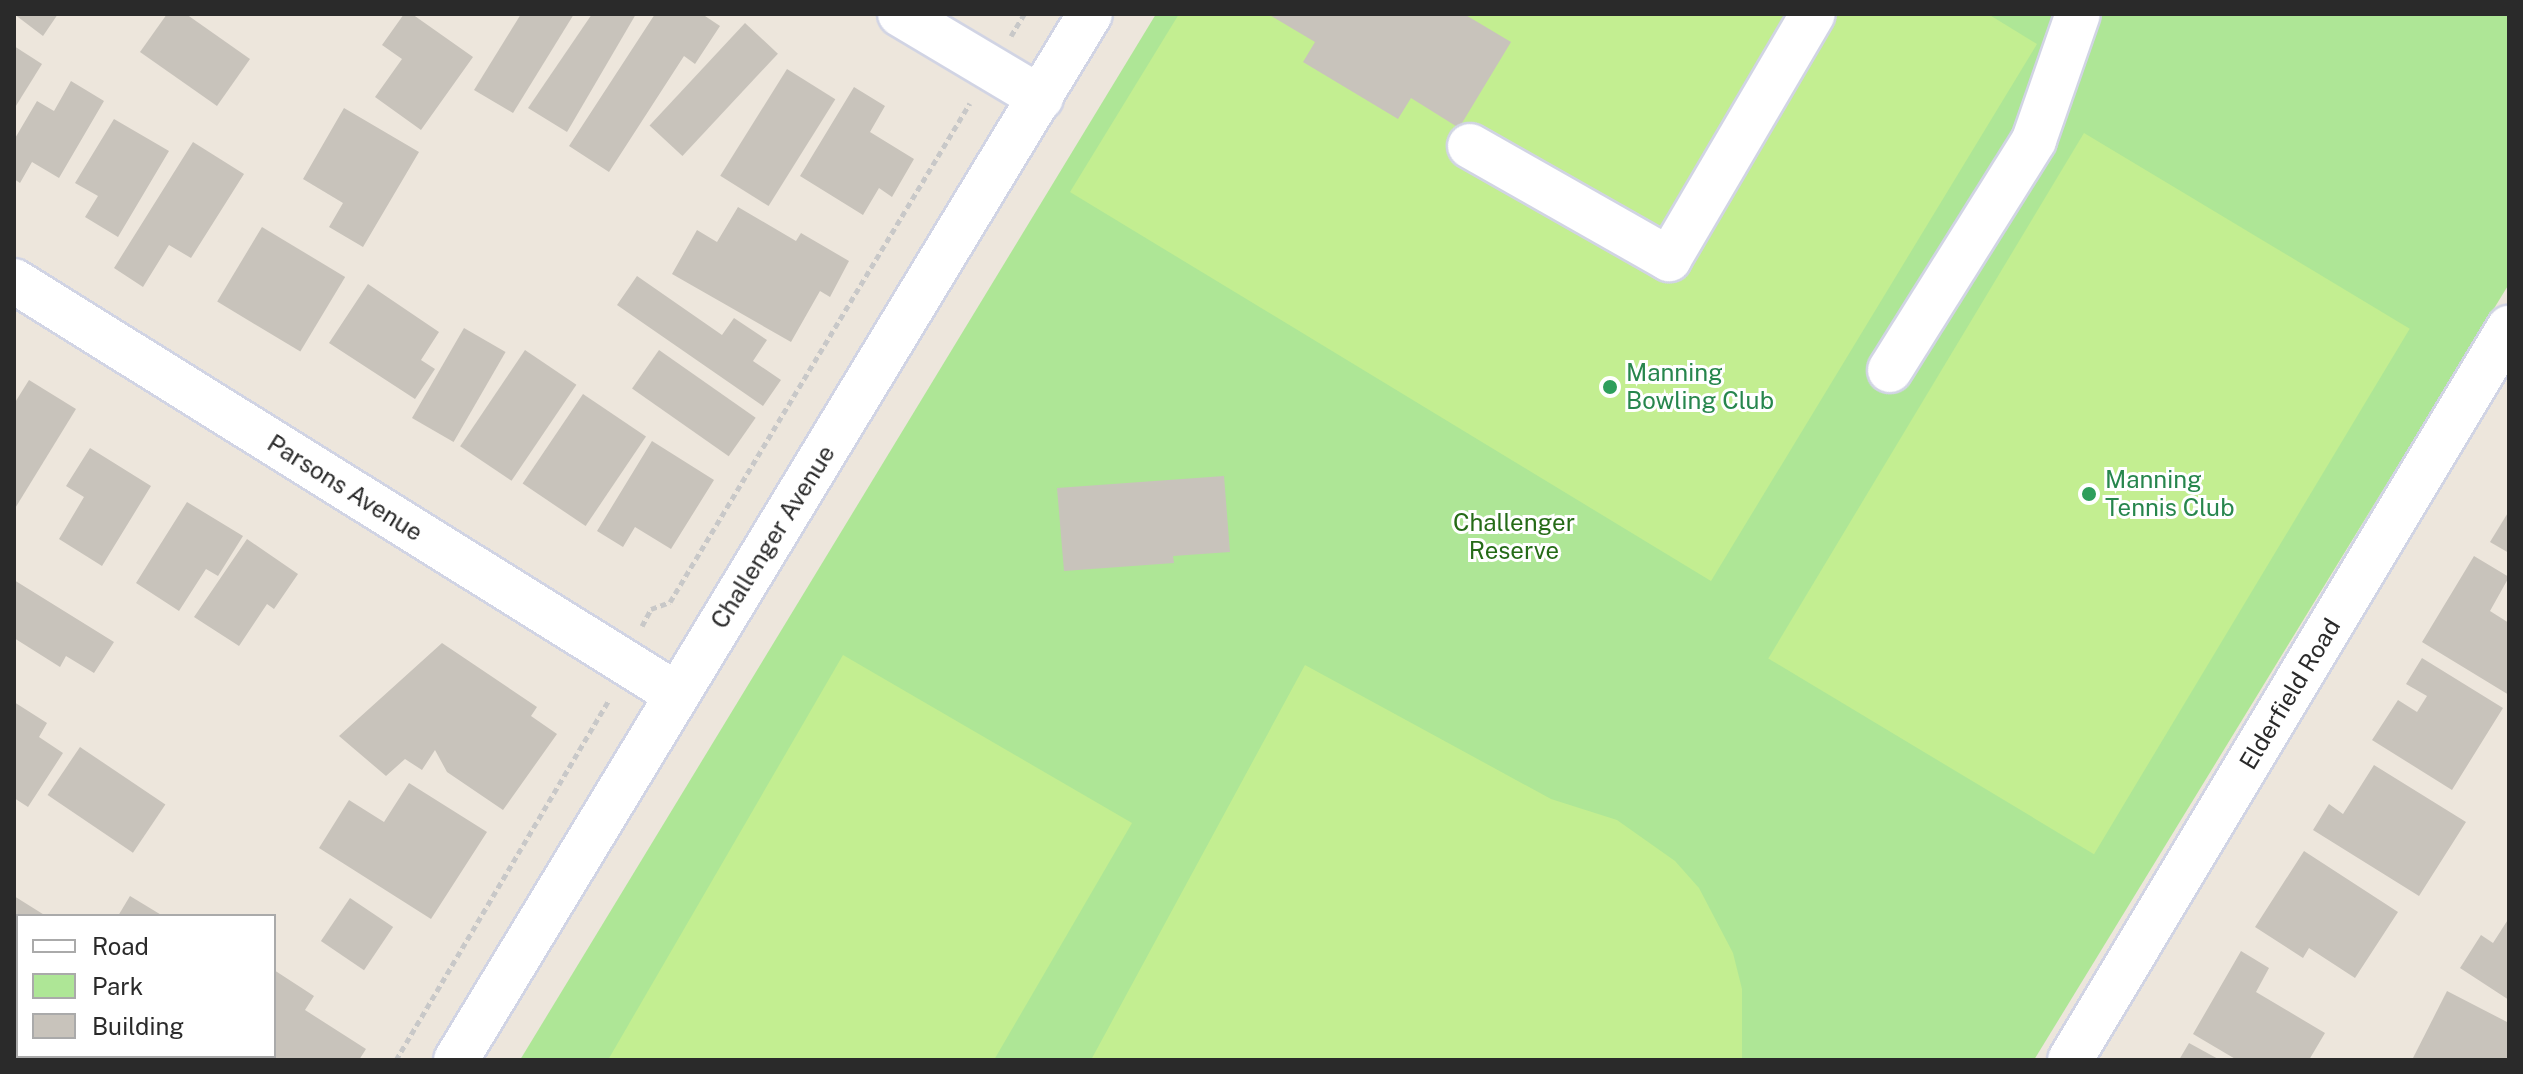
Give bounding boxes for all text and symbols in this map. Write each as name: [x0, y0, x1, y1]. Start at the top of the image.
place label: Manning Bowling Club: [1626, 359, 1774, 415]
marker: Manning Bowling Club: [1601, 378, 1619, 396]
street label: Parsons Avenue: [262, 429, 428, 547]
street label: Challenger Avenue: [705, 440, 841, 634]
place label: Manning Tennis Club: [2105, 466, 2235, 522]
marker: Manning Tennis Club: [2080, 485, 2098, 503]
park label: Challenger Reserve: [1453, 509, 1575, 565]
street label: Elderfield Road: [2234, 613, 2346, 775]
legend: [16, 914, 276, 1058]
text: Road: [92, 932, 149, 960]
text: Park: [92, 972, 143, 1000]
text: Building: [92, 1012, 184, 1040]

